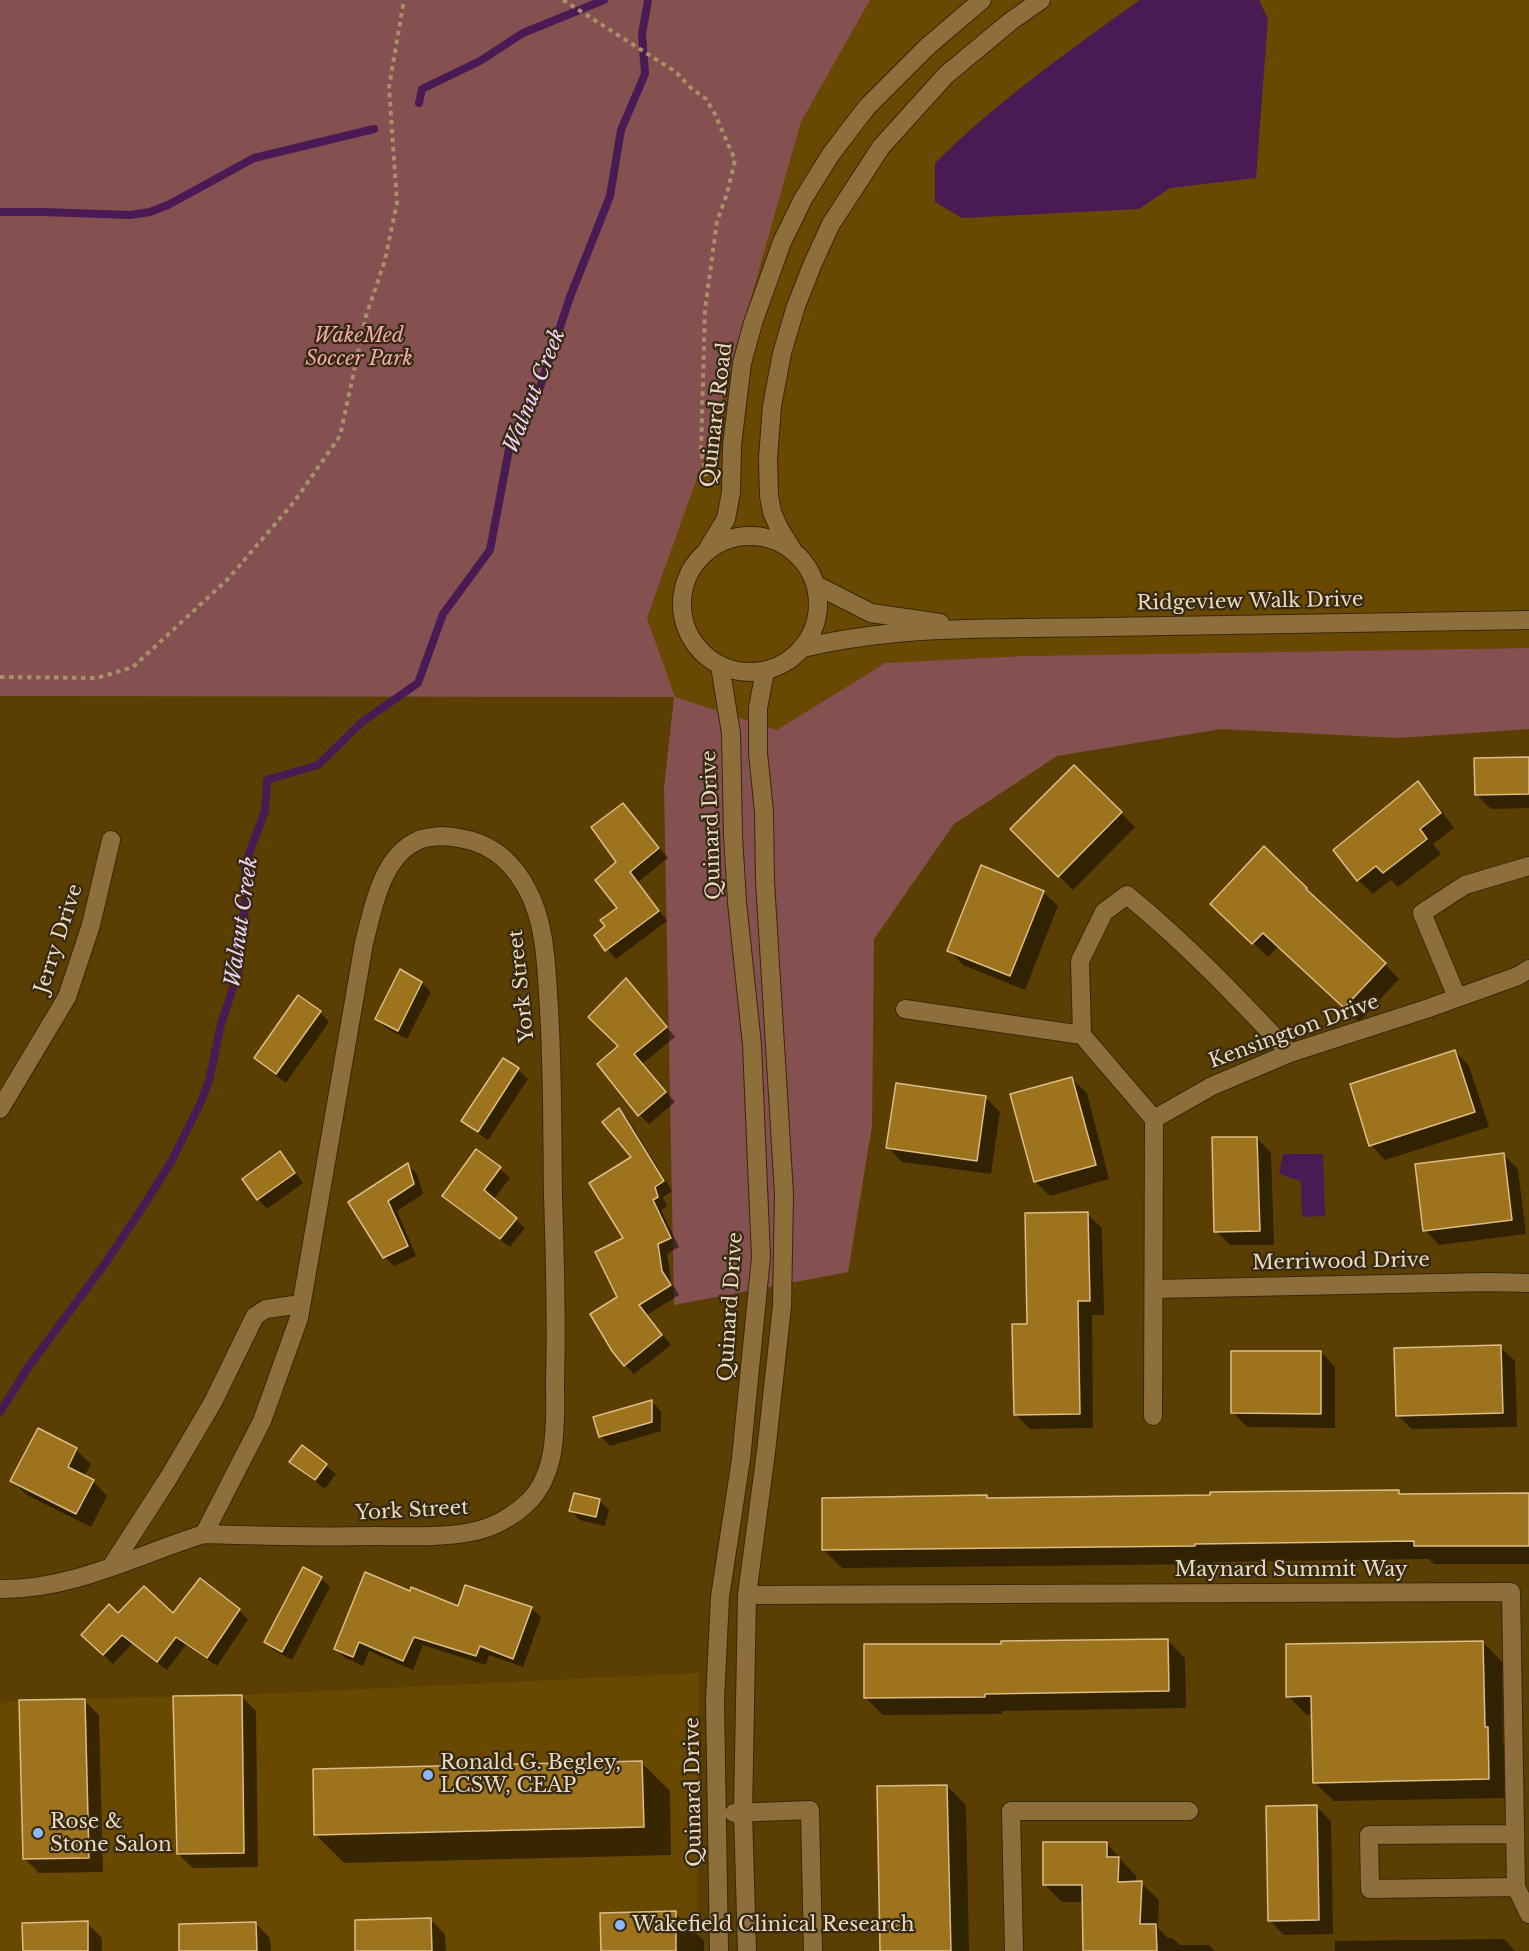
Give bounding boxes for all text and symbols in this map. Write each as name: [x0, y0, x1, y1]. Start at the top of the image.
park label: WakeMed Soccer Park: [305, 324, 413, 371]
water label: Walnut Creek: [499, 325, 571, 457]
street label: Quinard Road: [696, 341, 738, 489]
street label: Ridgeview Walk Drive: [1136, 588, 1364, 616]
street label: Quinard Drive: [697, 750, 727, 900]
water label: Walnut Creek: [220, 855, 264, 989]
street label: Jerry Drive: [30, 881, 88, 997]
street label: York Street: [504, 928, 540, 1044]
street label: Kensington Drive: [1206, 990, 1382, 1074]
street label: Quinard Drive: [714, 1231, 748, 1383]
street label: Merriwood Drive: [1252, 1248, 1430, 1276]
street label: York Street: [355, 1496, 469, 1526]
street label: Maynard Summit Way: [1174, 1558, 1408, 1582]
street label: Quinard Drive: [681, 1717, 707, 1867]
place label: Ronald G. Begley, LCSW, CEAP: [440, 1751, 621, 1798]
marker: Ronald G. Begley, LCSW, CEAP: [421, 1768, 435, 1782]
place label: Rose & Stone Salon: [50, 1810, 172, 1857]
marker: Rose & Stone Salon: [31, 1826, 45, 1840]
place label: Wakefield Clinical Research: [632, 1913, 915, 1937]
marker: Wakefield Clinical Research: [613, 1918, 627, 1932]

